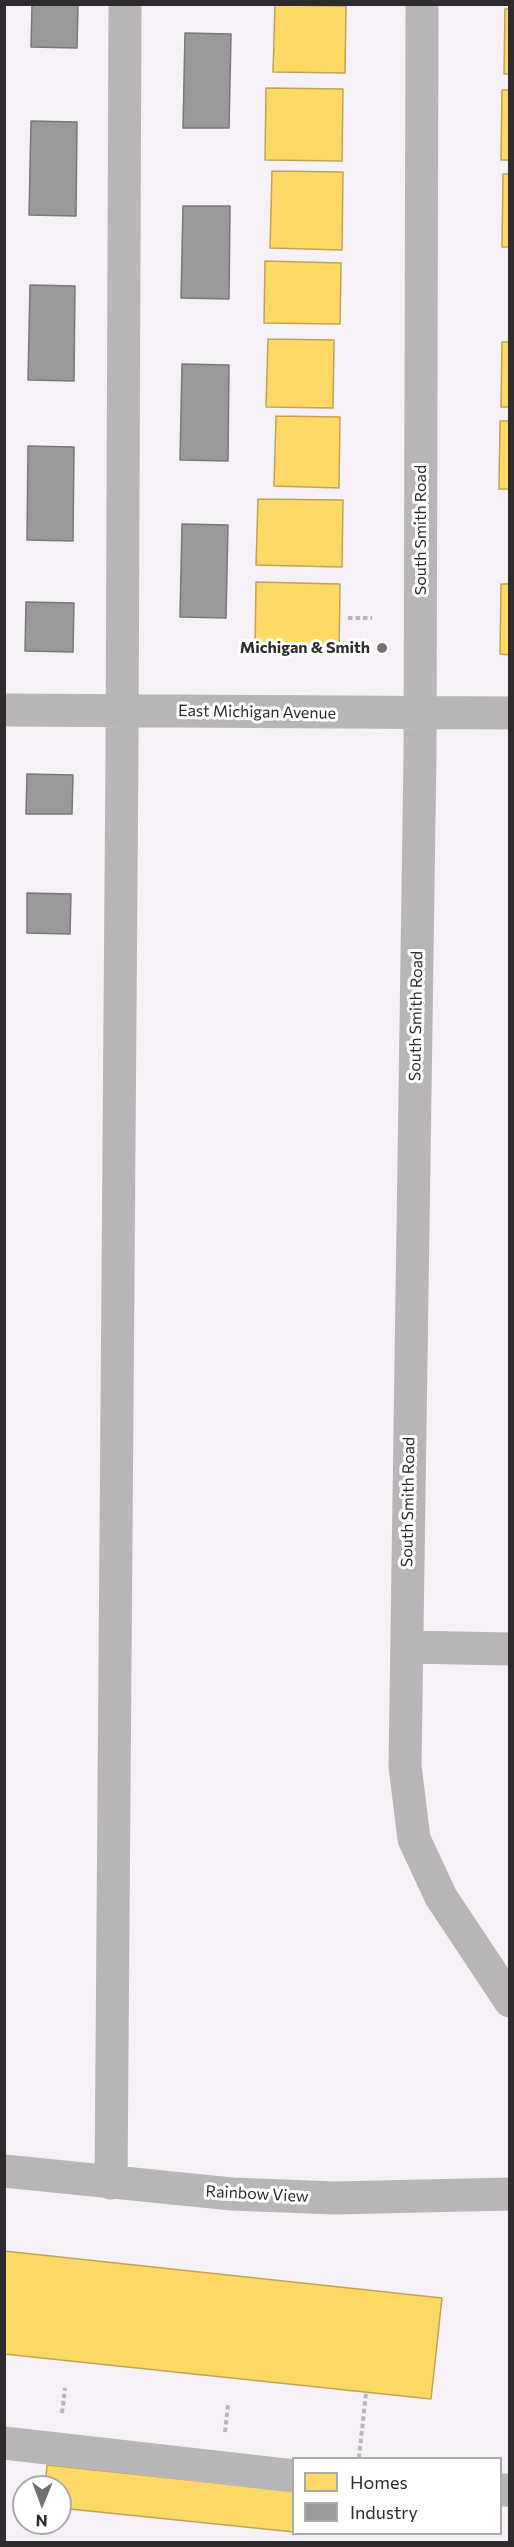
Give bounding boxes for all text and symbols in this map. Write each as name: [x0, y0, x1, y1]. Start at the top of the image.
street label: South Smith Road: [411, 465, 431, 595]
place label: Michigan & Smith: [240, 638, 370, 658]
marker: Michigan & Smith: [375, 641, 389, 655]
street label: East Michigan Avenue: [178, 701, 336, 723]
street label: South Smith Road: [405, 951, 427, 1081]
street label: South Smith Road: [397, 1437, 419, 1567]
street label: Rainbow View: [205, 2182, 309, 2206]
legend: [292, 2457, 502, 2535]
text: Homes: [350, 2471, 408, 2493]
north arrow: [12, 2475, 72, 2535]
text: Industry: [350, 2501, 418, 2523]
text: N: [36, 2512, 48, 2531]

